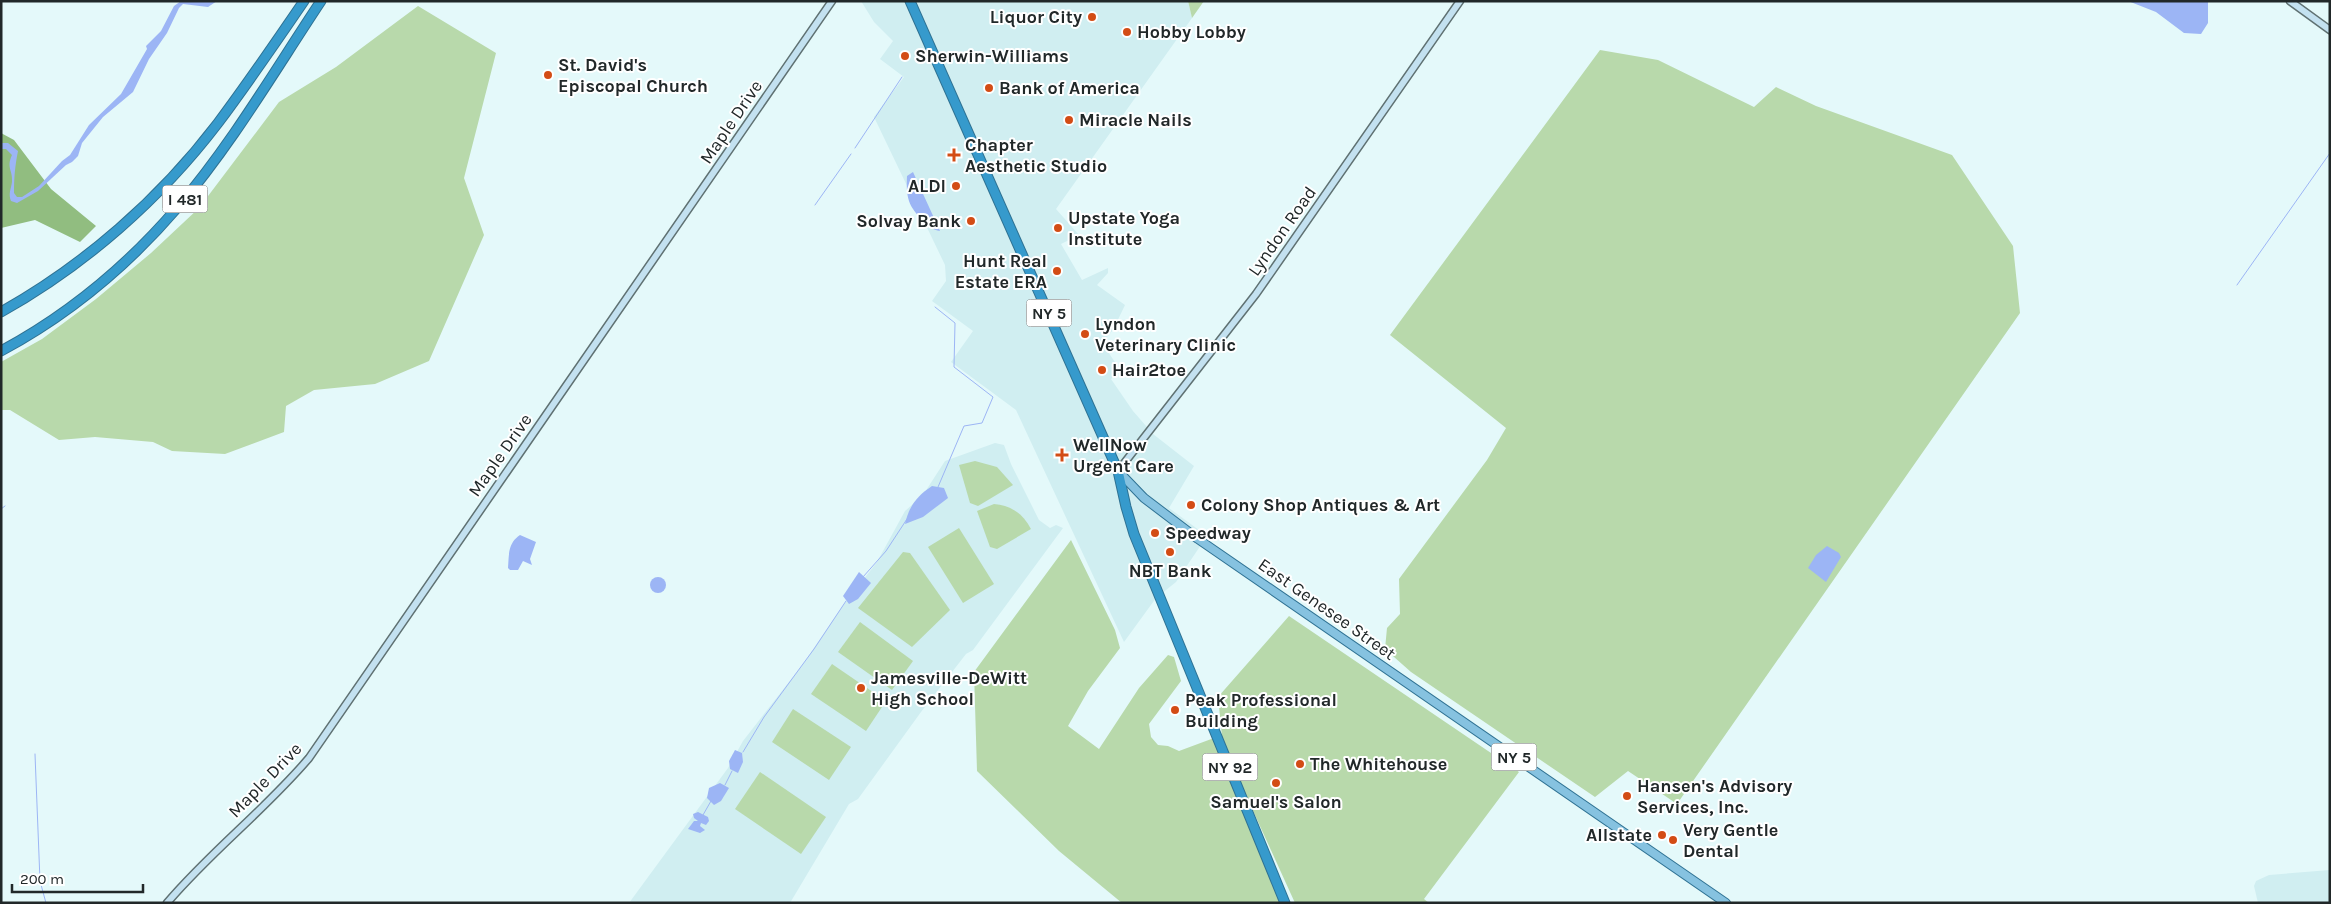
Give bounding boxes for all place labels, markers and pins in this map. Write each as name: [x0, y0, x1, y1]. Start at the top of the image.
place label: Liquor City: [990, 6, 1082, 28]
marker: Liquor City: [1086, 11, 1098, 23]
place label: Hobby Lobby: [1137, 21, 1246, 43]
marker: Hobby Lobby: [1121, 26, 1133, 38]
place label: Sherwin-Williams: [915, 45, 1069, 67]
marker: Sherwin-Williams: [899, 50, 911, 62]
place label: St. David's Episcopal Church: [558, 54, 708, 97]
marker: St. David's Episcopal Church: [542, 69, 554, 81]
place label: Bank of America: [999, 77, 1140, 99]
marker: Bank of America: [983, 82, 995, 94]
place label: Miracle Nails: [1079, 109, 1192, 131]
marker: Miracle Nails: [1063, 114, 1075, 126]
place label: Chapter Aesthetic Studio: [965, 134, 1107, 177]
marker: Chapter Aesthetic Studio: [947, 148, 961, 162]
place label: ALDI: [908, 175, 946, 197]
marker: ALDI: [950, 180, 962, 192]
place label: Upstate Yoga Institute: [1068, 207, 1180, 250]
place label: Solvay Bank: [856, 210, 961, 232]
marker: Solvay Bank: [965, 215, 977, 227]
marker: Upstate Yoga Institute: [1052, 222, 1064, 234]
place label: Hunt Real Estate ERA: [955, 250, 1047, 293]
marker: Hunt Real Estate ERA: [1051, 265, 1063, 277]
place label: Lyndon Veterinary Clinic: [1095, 313, 1236, 356]
marker: Lyndon Veterinary Clinic: [1079, 328, 1091, 340]
place label: Hair2toe: [1112, 359, 1186, 381]
marker: Hair2toe: [1096, 364, 1108, 376]
place label: WellNow Urgent Care: [1073, 434, 1174, 477]
marker: WellNow Urgent Care: [1055, 448, 1069, 462]
place label: Colony Shop Antiques & Art: [1201, 494, 1440, 516]
marker: Colony Shop Antiques & Art: [1185, 499, 1197, 511]
place label: Speedway: [1165, 522, 1251, 544]
marker: Speedway: [1149, 527, 1161, 539]
marker: NBT Bank: [1164, 546, 1176, 558]
place label: NBT Bank: [1129, 560, 1212, 582]
place label: Jamesville-DeWitt High School: [871, 667, 1027, 710]
marker: Jamesville-DeWitt High School: [855, 682, 867, 694]
place label: Peak Professional Building: [1185, 689, 1337, 732]
marker: Peak Professional Building: [1169, 704, 1181, 716]
place label: The Whitehouse: [1310, 753, 1447, 775]
marker: The Whitehouse: [1294, 758, 1306, 770]
place label: Hansen's Advisory Services, Inc.: [1637, 775, 1792, 818]
marker: Samuel's Salon: [1270, 777, 1282, 789]
marker: Hansen's Advisory Services, Inc.: [1621, 790, 1633, 802]
place label: Samuel's Salon: [1210, 791, 1342, 813]
place label: Very Gentle Dental: [1683, 819, 1778, 862]
place label: Allstate: [1586, 824, 1652, 846]
marker: Allstate: [1656, 829, 1668, 841]
marker: Very Gentle Dental: [1667, 834, 1679, 846]

